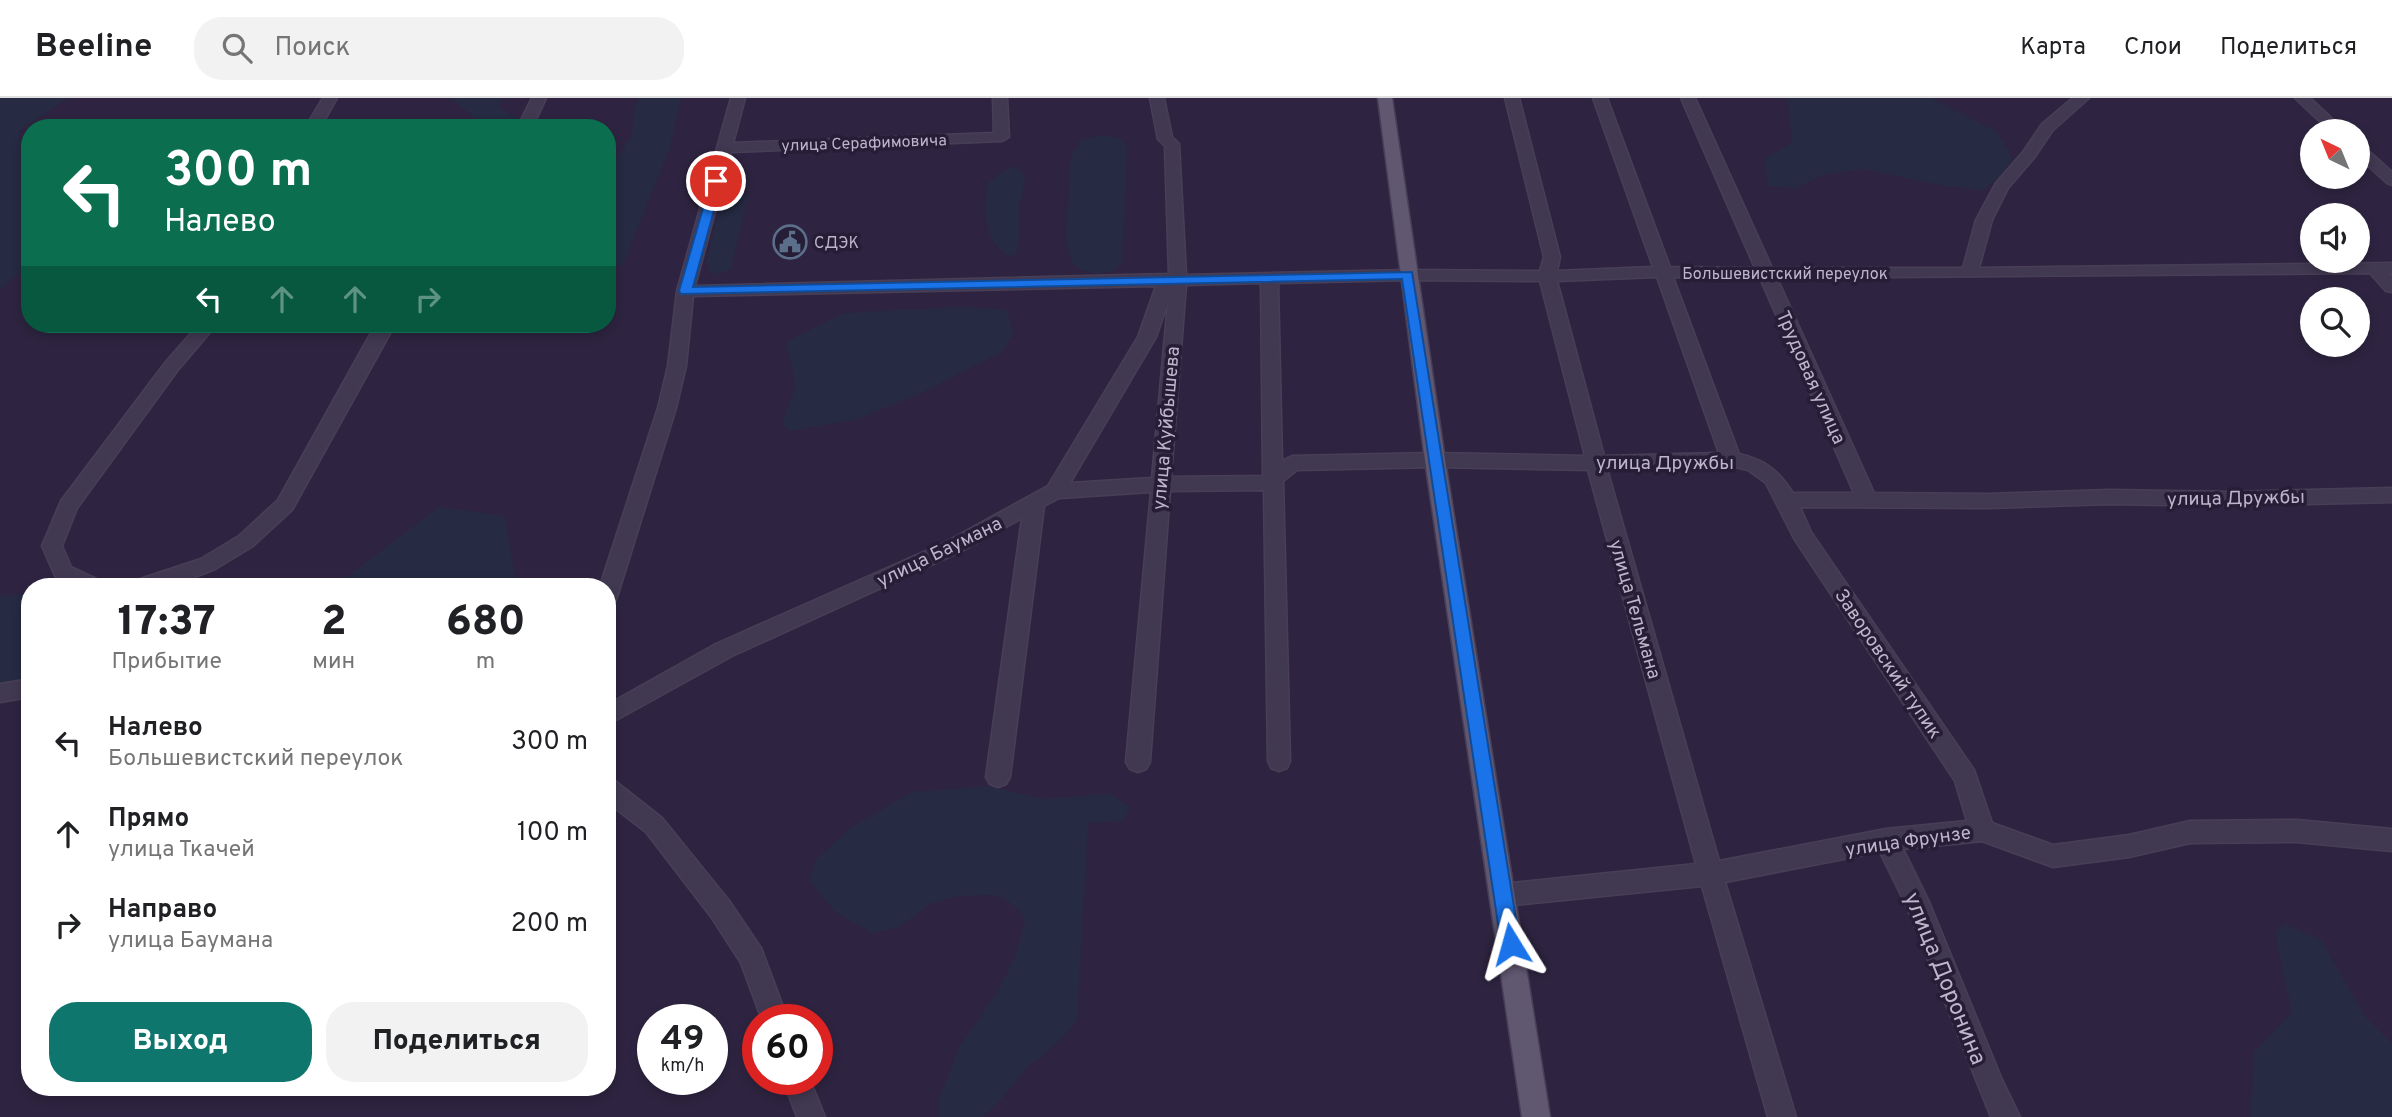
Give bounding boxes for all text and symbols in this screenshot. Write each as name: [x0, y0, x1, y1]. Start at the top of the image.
search box: [194, 17, 684, 80]
text: Beeline: [35, 27, 152, 69]
icon: search: [218, 29, 256, 67]
text: Поиск: [274, 32, 350, 65]
text: Карта: [2020, 33, 2086, 63]
text: Слои: [2124, 33, 2182, 63]
text: Поделиться: [2220, 33, 2357, 63]
north arrow: [2300, 119, 2370, 189]
map controls: [2300, 119, 2370, 357]
street label: улица Серафимовича: [781, 131, 947, 157]
text: 300 m: [164, 142, 312, 204]
icon: left: [49, 147, 140, 238]
pin: [686, 151, 746, 211]
icon: arrive: [697, 162, 735, 200]
text: Налево: [164, 203, 276, 243]
button: sound: [2300, 203, 2370, 273]
public building icon: СДЭК: [771, 223, 809, 261]
place label: СДЭК: [814, 234, 859, 254]
street label: Большевистский переулок: [1682, 265, 1888, 285]
icon: left: [190, 280, 228, 318]
icon: ahead: [263, 280, 301, 318]
icon: ahead: [336, 280, 374, 318]
icon: right: [409, 280, 447, 318]
button: search: [2300, 287, 2370, 357]
street label: Трудовая улица: [1770, 307, 1850, 448]
street label: улица Куйбышева: [1148, 345, 1186, 511]
street label: улица Дружбы: [1596, 452, 1734, 476]
street label: улица Дружбы: [2167, 486, 2305, 512]
street label: улица Баумана: [873, 512, 1006, 593]
street label: улица Тельмана: [1603, 537, 1665, 682]
street label: Заворовский тупик: [1828, 585, 1946, 744]
text: 17:37: [118, 597, 216, 650]
text: 2: [321, 597, 347, 650]
text: 680: [446, 597, 526, 650]
text: Прибытие: [111, 648, 222, 677]
text: мин: [312, 648, 355, 677]
text: m: [476, 648, 495, 677]
text: Налево: [108, 712, 203, 745]
icon: left: [49, 724, 87, 762]
text: 300 m: [511, 726, 588, 759]
text: Большевистский переулок: [108, 745, 404, 774]
text: Прямо: [108, 803, 189, 836]
icon: ahead: [49, 815, 87, 853]
text: 100 m: [517, 817, 588, 850]
street label: улица Фрунзе: [1844, 821, 1973, 863]
text: улица Ткачей: [108, 836, 255, 865]
street label: улица Доронина: [1896, 888, 1992, 1069]
text: Направо: [108, 894, 217, 927]
icon: right: [49, 906, 87, 944]
position arrow: [1474, 907, 1548, 981]
text: 200 m: [511, 908, 588, 941]
text: улица Баумана: [108, 927, 273, 956]
button: Выход: [49, 1002, 312, 1082]
button: Поделиться: [326, 1002, 588, 1082]
speed limit sign: 60: [742, 1004, 833, 1095]
text: 49: [660, 1018, 705, 1062]
text: km/h: [661, 1055, 704, 1078]

